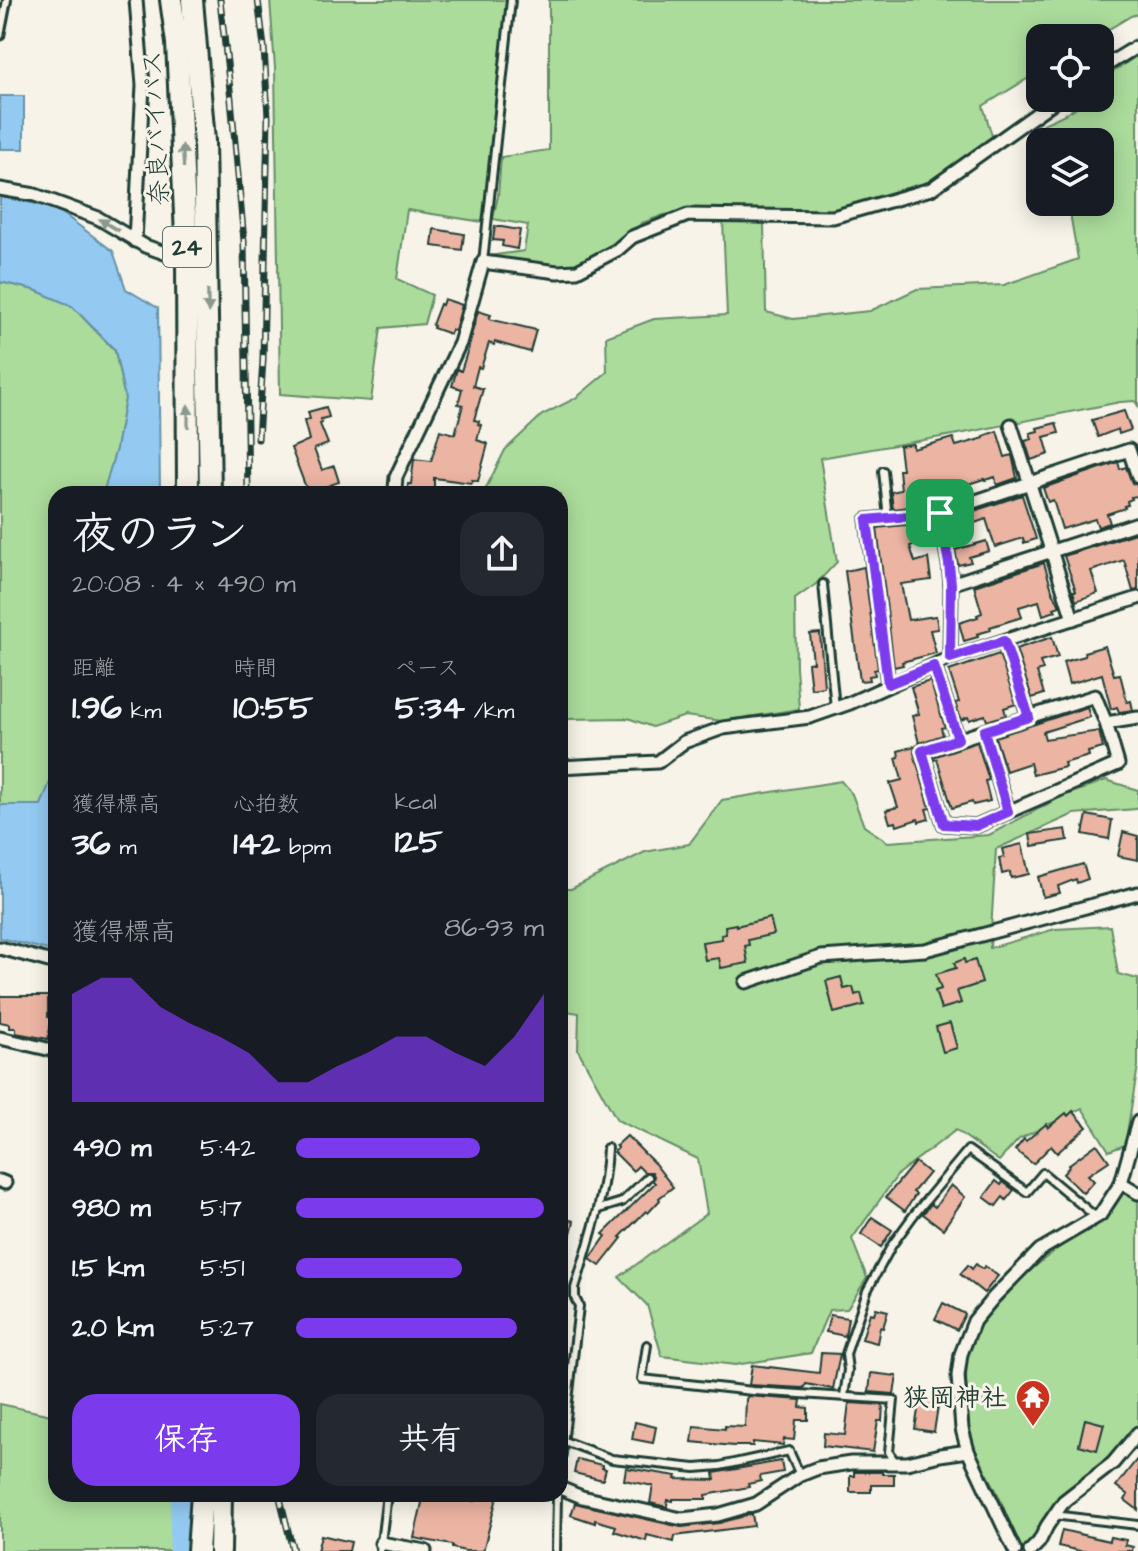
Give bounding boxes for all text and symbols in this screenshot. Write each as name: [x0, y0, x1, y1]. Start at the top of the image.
map controls: [1026, 24, 1114, 216]
button: locate: [1026, 24, 1114, 112]
street label: 奈良バイパス: [134, 49, 178, 207]
button: layers: [1026, 128, 1114, 216]
one-way arrow: [176, 143, 189, 168]
one-way arrow: [98, 219, 120, 233]
road number: 24: [163, 227, 211, 267]
one-way arrow: [202, 289, 214, 314]
one-way arrow: [182, 403, 194, 428]
pin: [906, 479, 974, 547]
icon: arrive: [918, 491, 962, 535]
text: 夜のラン: [72, 505, 248, 566]
button: share: [460, 512, 544, 596]
text: 20:08 · 4 × 490 m: [72, 566, 296, 602]
text: 距離: [72, 653, 116, 684]
text: 時間: [233, 653, 277, 684]
text: ペース: [395, 653, 459, 684]
text: 1.96: [72, 684, 122, 732]
text: 10:55: [233, 684, 313, 732]
text: 5:34: [395, 684, 465, 732]
text: km: [122, 696, 161, 727]
text: /km: [465, 696, 514, 727]
text: kcal: [395, 787, 437, 818]
text: 獲得標高: [72, 789, 160, 820]
text: 心拍数: [233, 789, 299, 820]
text: 125: [395, 818, 443, 866]
text: 36: [72, 820, 111, 868]
text: 142: [233, 820, 280, 868]
text: m: [111, 832, 137, 863]
text: bpm: [280, 832, 331, 863]
text: 86–93 m: [444, 910, 544, 946]
text: 獲得標高: [72, 914, 176, 950]
text: 490 m: [72, 1130, 152, 1166]
text: 5:42: [200, 1130, 255, 1166]
text: 980 m: [72, 1190, 151, 1226]
text: 5:17: [200, 1190, 242, 1226]
text: 1.5 km: [72, 1250, 144, 1286]
text: 5:51: [200, 1250, 244, 1286]
text: 2.0 km: [72, 1310, 154, 1346]
text: 5:27: [200, 1310, 254, 1346]
temple icon: 狭岡神社: [1014, 1378, 1052, 1428]
place label: 狭岡神社: [903, 1380, 1007, 1416]
button: 保存: [72, 1394, 300, 1486]
button: 共有: [316, 1394, 544, 1486]

